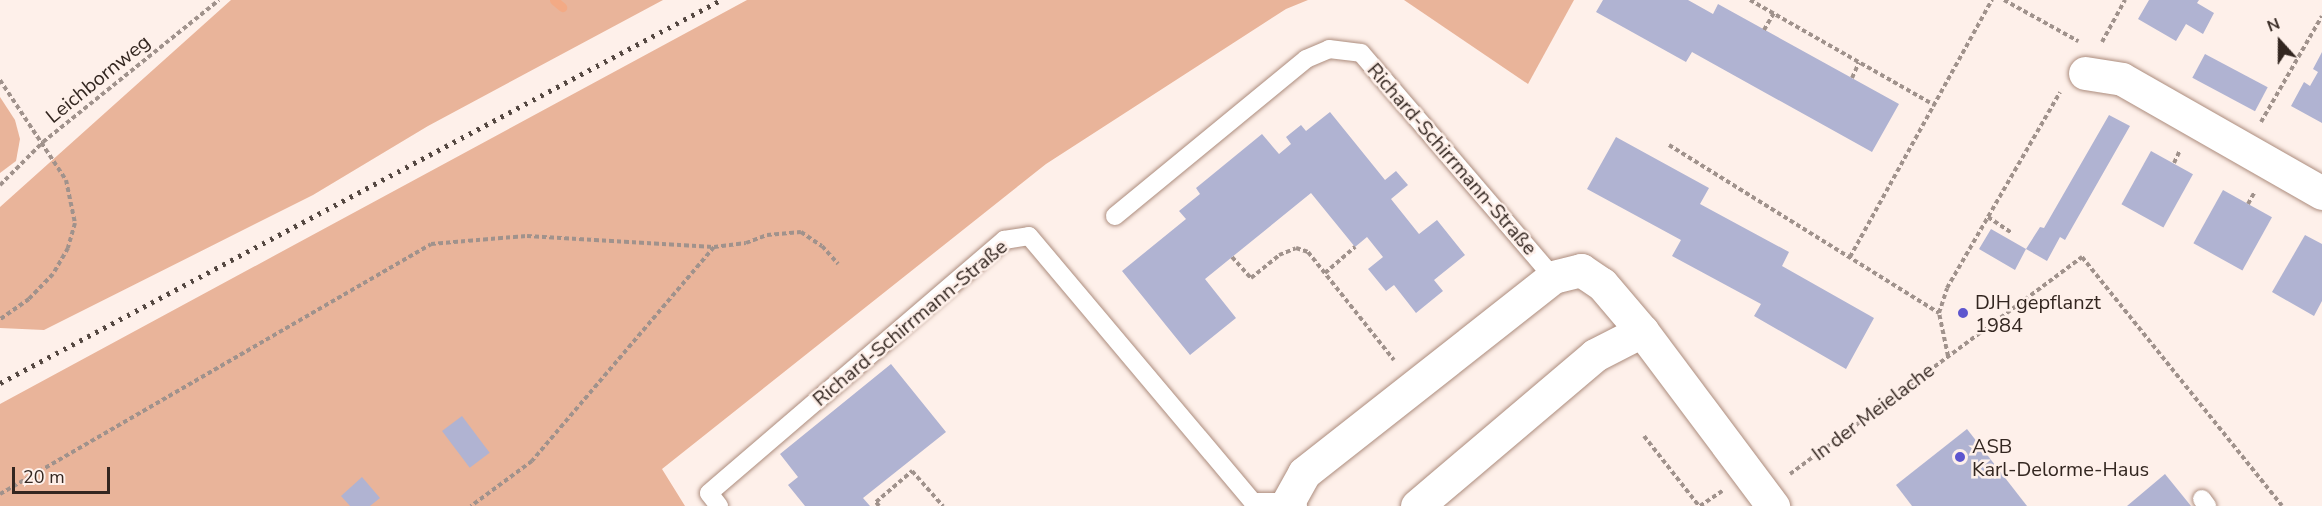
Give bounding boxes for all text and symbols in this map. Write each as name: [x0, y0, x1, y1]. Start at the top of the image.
north arrow: [2250, 12, 2310, 72]
text: N: [2264, 13, 2283, 38]
street label: Leichbornweg: [41, 30, 155, 128]
street label: Richard-Schirrmann-Straße: [1362, 58, 1542, 260]
street label: Richard-Schirrmann-Straße: [808, 235, 1012, 411]
place label: DJH gepflanzt 1984: [1975, 290, 2101, 337]
marker: DJH gepflanzt 1984: [1956, 306, 1970, 320]
street label: In der Meielache: [1807, 358, 1939, 466]
place label: ASB Karl-Delorme-Haus: [1972, 434, 2149, 481]
marker: ASB Karl-Delorme-Haus: [1953, 450, 1967, 464]
scale bar: [15, 455, 112, 493]
text: 20 m: [23, 465, 65, 489]

